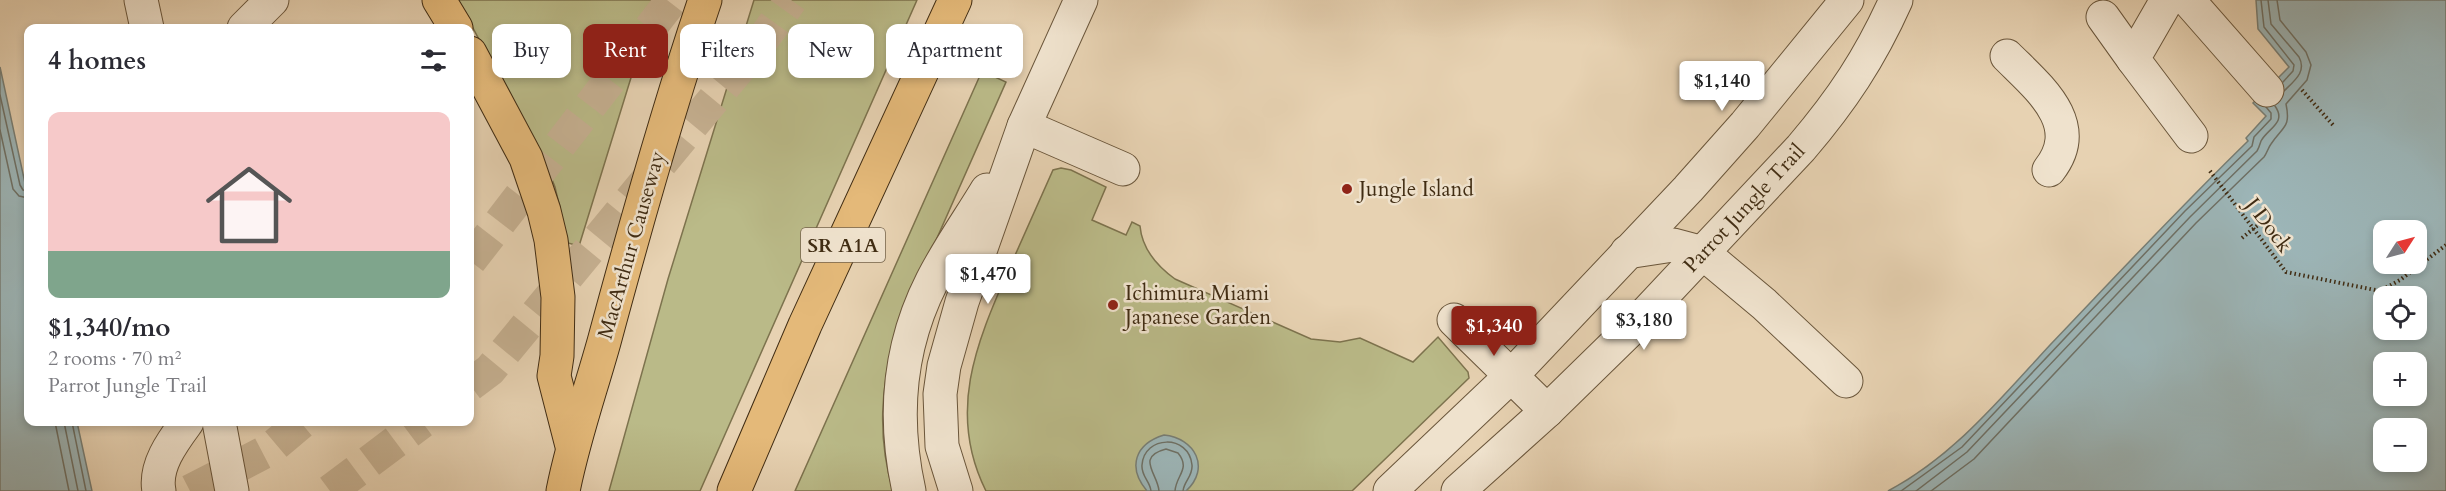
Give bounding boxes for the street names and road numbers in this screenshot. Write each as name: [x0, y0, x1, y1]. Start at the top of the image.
street label: Parrot Jungle Trail: [1677, 137, 1812, 279]
street label: MacArthur Causeway: [591, 148, 672, 342]
street label: J Dock: [2237, 189, 2299, 259]
road number: SR A1A: [801, 228, 885, 262]

